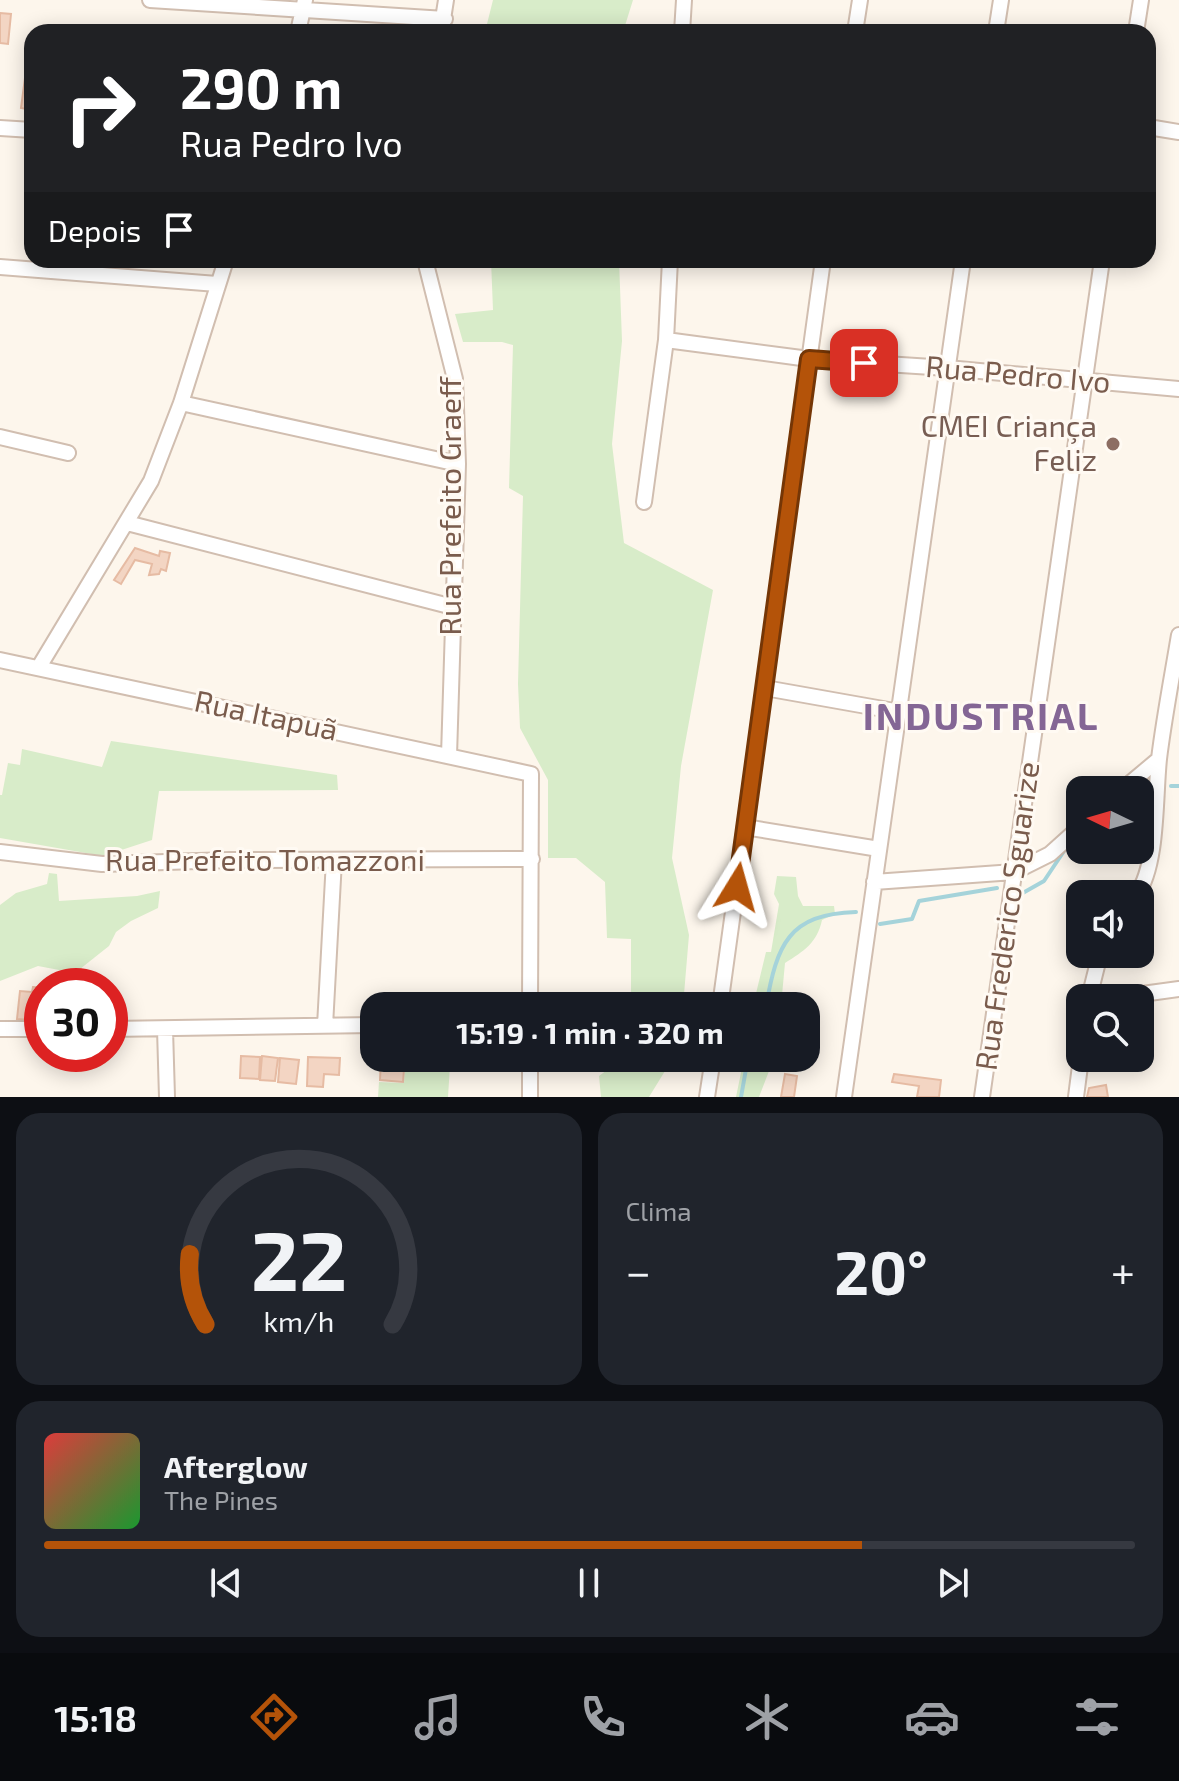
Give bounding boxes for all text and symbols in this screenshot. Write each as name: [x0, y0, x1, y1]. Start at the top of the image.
text: 290 m: [180, 53, 342, 120]
icon: right: [48, 56, 152, 160]
text: Rua Pedro Ivo: [180, 121, 403, 164]
icon: arrive: [157, 208, 201, 252]
text: Depois: [48, 212, 141, 248]
pin: [830, 329, 898, 397]
icon: arrive: [842, 341, 886, 385]
street label: Rua Pedro Ivo: [924, 347, 1112, 399]
street label: Rua Prefeito Graeff: [431, 376, 467, 635]
place label: CMEI Criança Feliz: [921, 407, 1097, 477]
marker: CMEI Criança Feliz: [1104, 435, 1122, 453]
street label: Rua Itapuã: [191, 681, 341, 747]
district label: INDUSTRIAL: [863, 692, 1099, 738]
street label: Rua Frederico Sguarize: [967, 759, 1045, 1072]
north arrow: [1066, 776, 1154, 864]
map controls: [1066, 776, 1154, 1072]
street label: Rua Prefeito Tomazzoni: [105, 841, 425, 877]
position arrow: [695, 845, 779, 929]
button: sound: [1066, 880, 1154, 968]
speed limit sign: 30: [24, 968, 128, 1072]
button: search: [1066, 984, 1154, 1072]
text: 15:19 · 1 min · 320 m: [456, 1014, 724, 1050]
text: Clima: [626, 1195, 692, 1226]
text: 22: [250, 1208, 347, 1308]
text: 20°: [834, 1235, 928, 1307]
text: −: [626, 1244, 651, 1297]
text: +: [1111, 1244, 1135, 1297]
text: km/h: [263, 1303, 334, 1338]
text: Afterglow: [164, 1448, 308, 1484]
text: The Pines: [164, 1484, 278, 1515]
icon: previous: [204, 1561, 248, 1605]
icon: pause: [567, 1561, 611, 1605]
icon: next: [931, 1561, 975, 1605]
icon: directions: [246, 1689, 302, 1745]
icon: music: [410, 1689, 466, 1745]
icon: phone: [575, 1689, 631, 1745]
icon: climate: [739, 1689, 795, 1745]
icon: car: [904, 1689, 960, 1745]
icon: filters: [1069, 1689, 1125, 1745]
text: 15:18: [54, 1696, 137, 1739]

